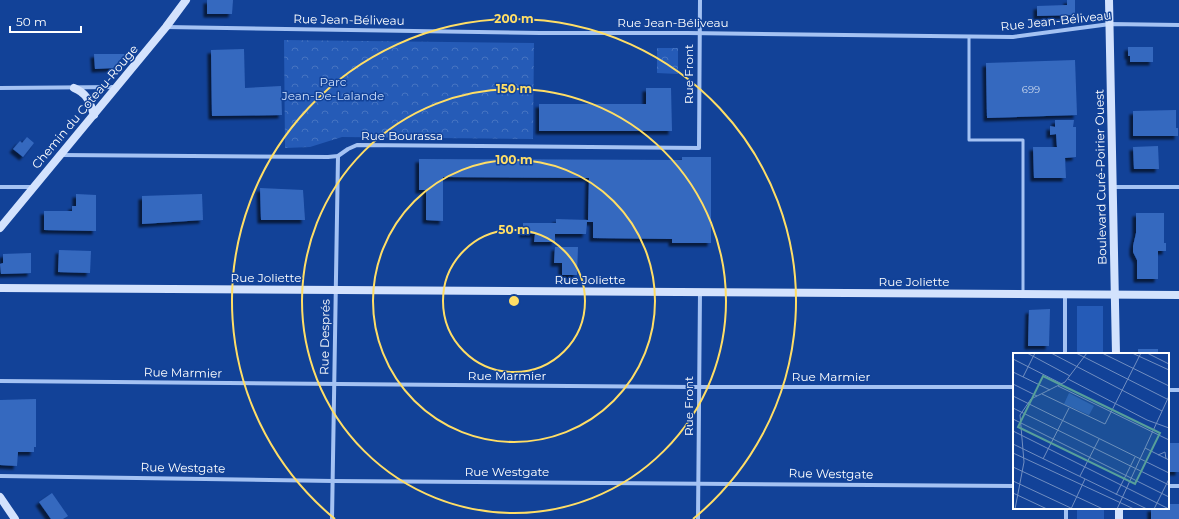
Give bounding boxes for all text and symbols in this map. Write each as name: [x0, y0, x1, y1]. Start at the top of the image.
street label: Rue Jean-Béliveau: [1000, 7, 1112, 34]
scale bar: [10, 8, 81, 34]
street label: Rue Jean-Béliveau: [293, 11, 405, 28]
text: 200 m: [494, 11, 534, 26]
text: 50 m: [16, 14, 47, 29]
street label: Rue Jean-Béliveau: [617, 15, 729, 30]
street label: Chemin du Coteau-Rouge: [28, 42, 141, 172]
street label: Rue Front: [681, 44, 696, 104]
park label: Parc Jean-De-Lalande: [281, 74, 384, 103]
text: 150 m: [496, 81, 532, 96]
house number: 699: [1022, 83, 1040, 96]
street label: Boulevard Curé-Poirier Ouest: [1091, 89, 1110, 265]
street label: Rue Bourassa: [361, 128, 443, 143]
text: 100 m: [496, 152, 532, 167]
text: 50 m: [498, 222, 530, 237]
street label: Rue Joliette: [231, 270, 301, 285]
street label: Rue Joliette: [555, 272, 625, 287]
street label: Rue Joliette: [879, 274, 949, 289]
centre of rings: [507, 294, 521, 308]
street label: Rue Després: [316, 299, 333, 375]
inset map: [1013, 353, 1169, 509]
street label: Rue Marmier: [144, 364, 223, 381]
street label: Rue Marmier: [468, 368, 546, 383]
street label: Rue Marmier: [792, 369, 870, 384]
street label: Rue Front: [681, 376, 696, 436]
street label: Rue Westgate: [141, 459, 226, 476]
street label: Rue Westgate: [465, 464, 549, 479]
street label: Rue Westgate: [789, 465, 874, 482]

